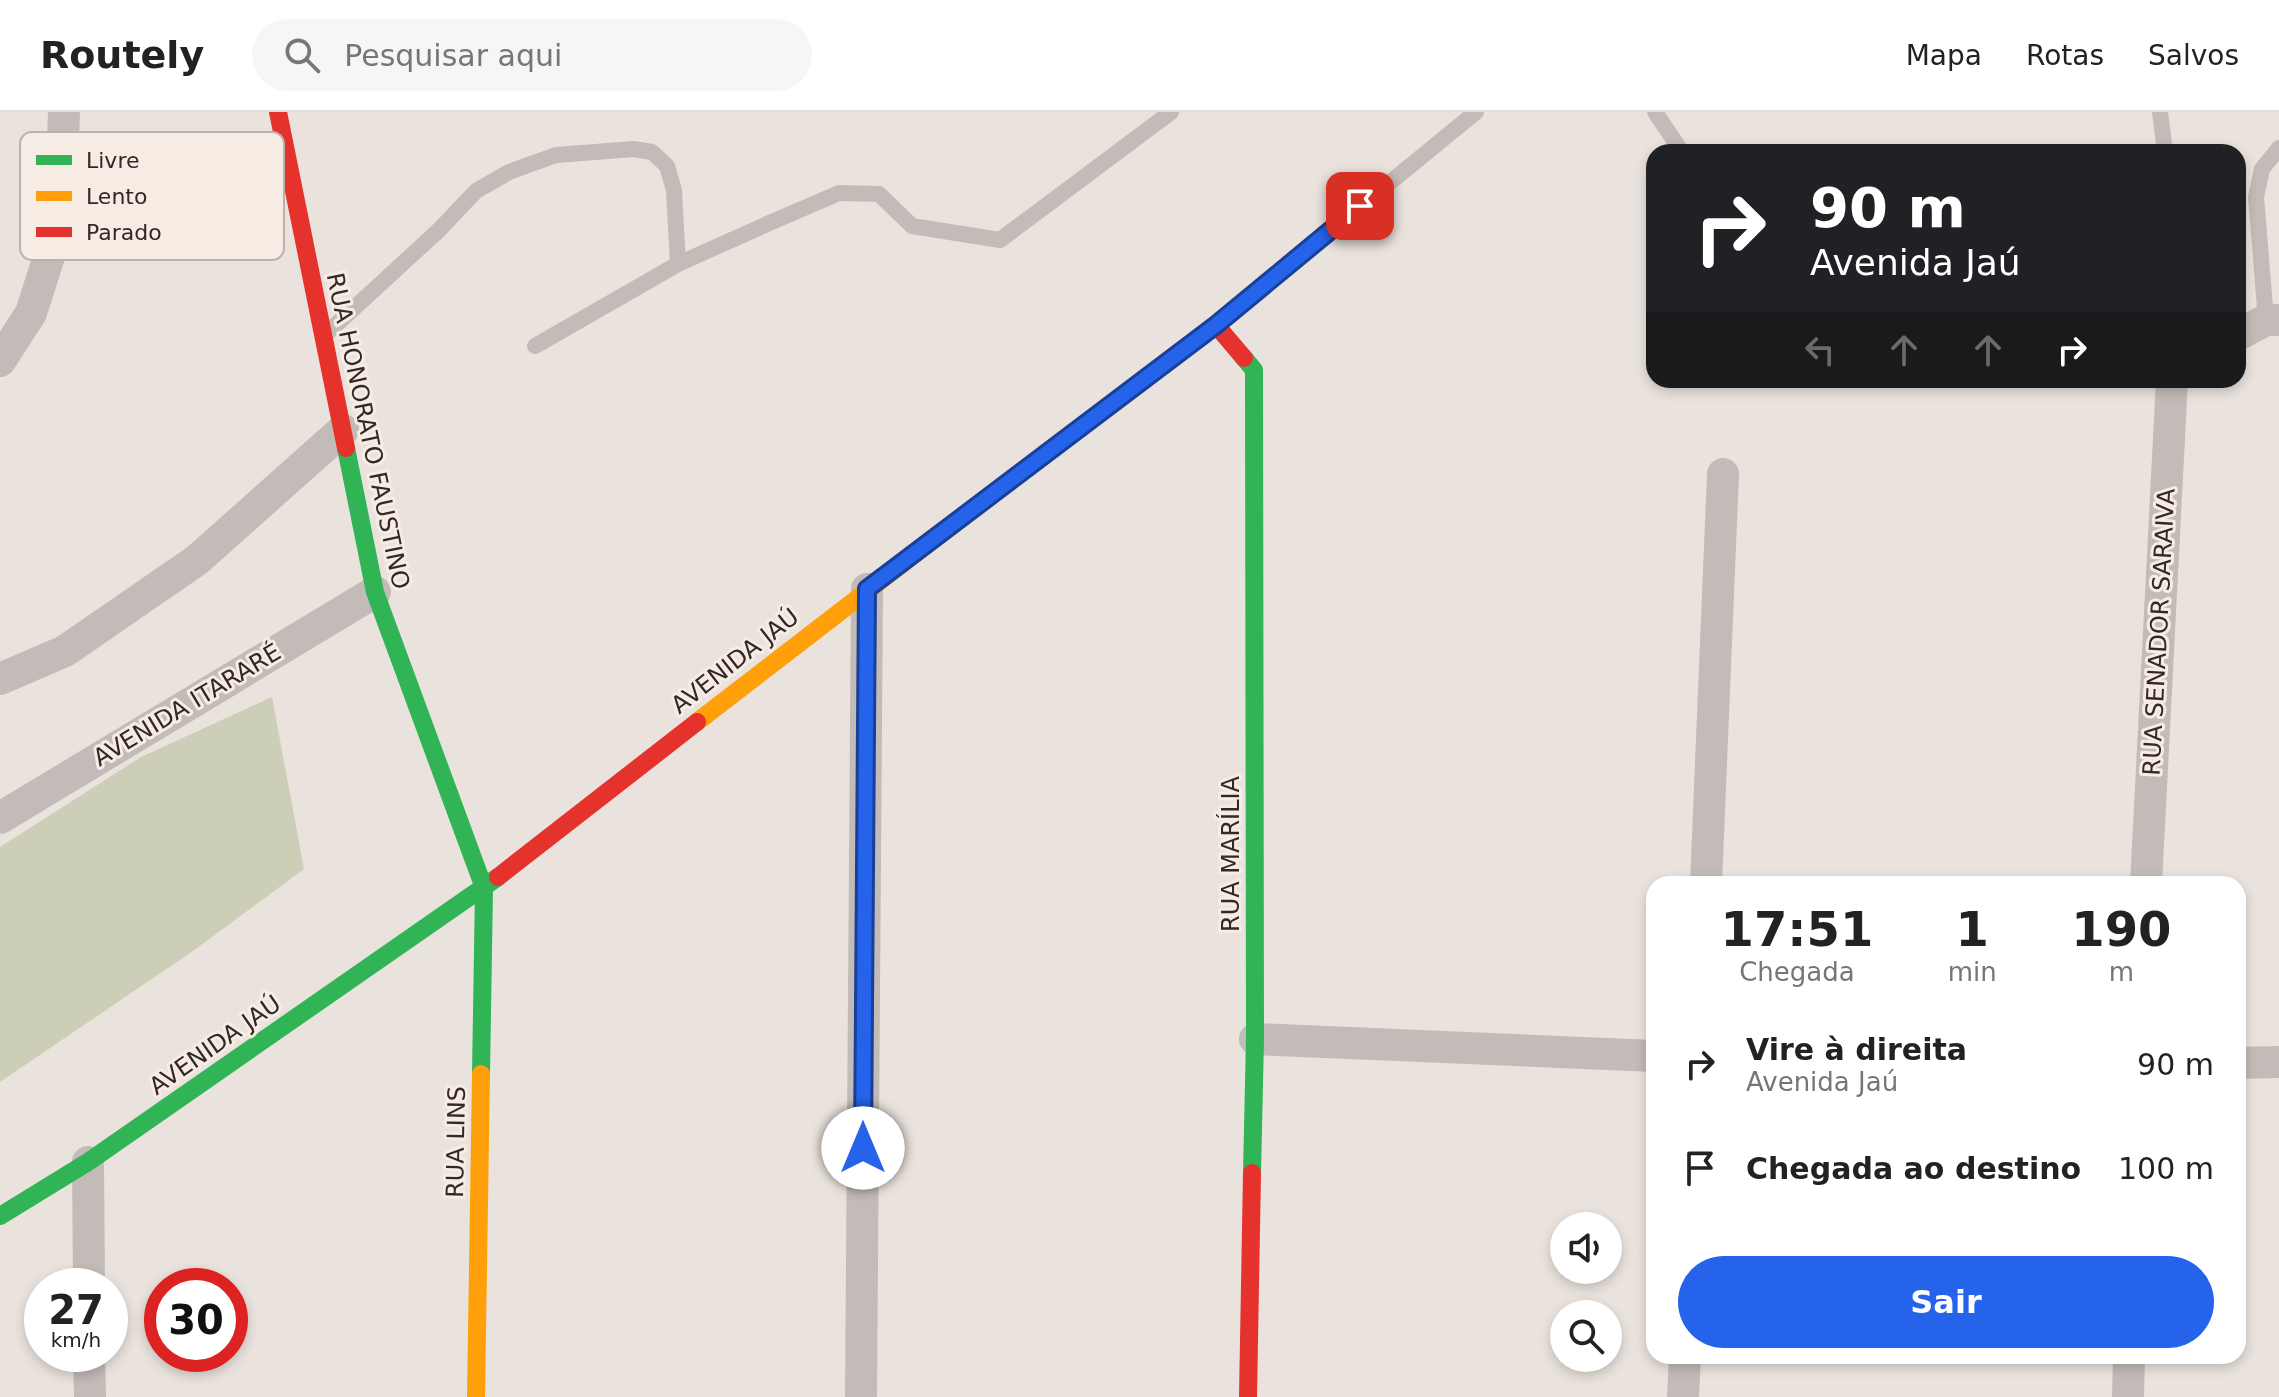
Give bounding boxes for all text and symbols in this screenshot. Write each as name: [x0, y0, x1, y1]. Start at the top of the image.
search box: [252, 19, 812, 91]
text: Routely: [40, 33, 204, 77]
icon: search: [280, 33, 324, 77]
text: Pesquisar aqui: [344, 38, 562, 73]
text: Mapa: [1906, 39, 1982, 72]
text: Rotas: [2026, 39, 2104, 72]
text: Salvos: [2148, 39, 2239, 72]
legend: [20, 132, 284, 260]
text: Livre: [86, 148, 140, 173]
pin: [1326, 172, 1394, 240]
text: 90 m: [1810, 175, 1966, 240]
icon: right: [1678, 176, 1782, 280]
text: Lento: [86, 184, 147, 209]
icon: arrive: [1338, 184, 1382, 228]
text: Parado: [86, 220, 162, 245]
text: Avenida Jaú: [1810, 242, 2021, 283]
street label: RUA HONORATO FAUSTINO: [321, 270, 415, 592]
icon: left: [1798, 328, 1842, 372]
icon: ahead: [1882, 328, 1926, 372]
icon: ahead: [1966, 328, 2010, 372]
icon: right: [2050, 328, 2094, 372]
street label: RUA SENADOR SARAIVA: [2137, 487, 2181, 776]
street label: AVENIDA JAÚ: [664, 601, 804, 720]
street label: AVENIDA ITARARÉ: [88, 637, 286, 772]
street label: RUA MARÍLIA: [1216, 775, 1245, 932]
text: 17:51: [1720, 901, 1873, 957]
text: 1: [1956, 901, 1989, 957]
text: 190: [2071, 901, 2171, 957]
text: Chegada: [1739, 957, 1855, 987]
text: min: [1948, 957, 1997, 987]
text: m: [2109, 957, 2134, 987]
street label: AVENIDA JAÚ: [143, 988, 286, 1101]
text: Vire à direita: [1746, 1032, 1967, 1067]
icon: right: [1678, 1042, 1722, 1086]
text: 90 m: [2137, 1047, 2214, 1082]
text: Avenida Jaú: [1746, 1067, 1898, 1097]
street label: RUA LINS: [441, 1086, 471, 1198]
position arrow: [821, 1106, 905, 1190]
icon: arrive: [1678, 1146, 1722, 1190]
text: Chegada ao destino: [1746, 1151, 2081, 1186]
text: 100 m: [2118, 1151, 2214, 1186]
map controls: [1550, 1212, 1622, 1372]
button: sound: [1550, 1212, 1622, 1284]
button: Sair: [1678, 1256, 2214, 1348]
speed limit sign: 30: [144, 1268, 248, 1372]
text: 27: [48, 1287, 104, 1333]
button: search: [1550, 1300, 1622, 1372]
text: km/h: [51, 1328, 101, 1352]

